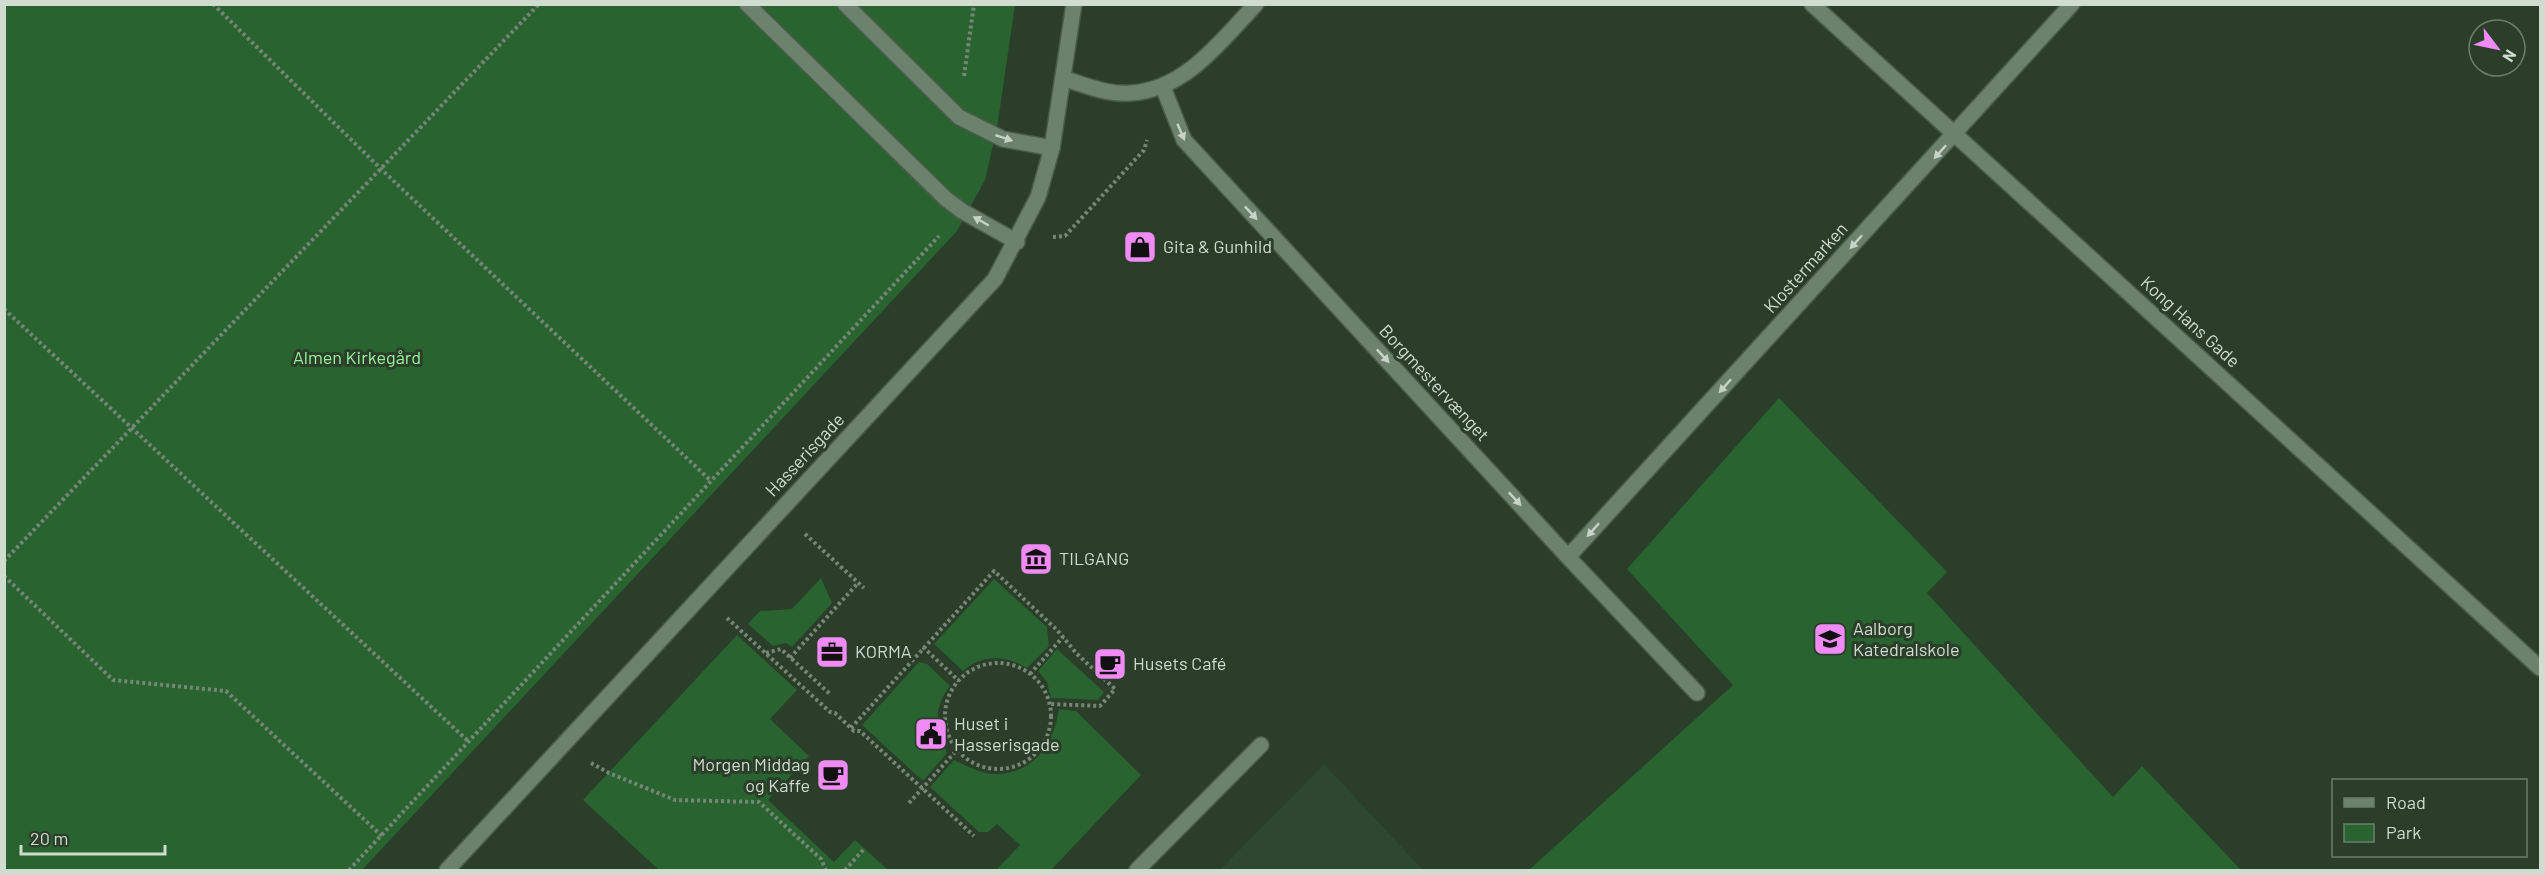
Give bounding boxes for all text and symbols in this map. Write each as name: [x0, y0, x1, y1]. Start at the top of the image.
north arrow: [2467, 18, 2527, 78]
text: N: [2499, 47, 2521, 66]
one-way arrow: [1176, 123, 1186, 141]
one-way arrow: [995, 133, 1013, 143]
one-way arrow: [1933, 144, 1947, 159]
one-way arrow: [1244, 205, 1258, 220]
one-way arrow: [973, 216, 989, 227]
street label: Klostermarken: [1759, 217, 1852, 317]
shop icon: Gita & Gunhild: [1122, 229, 1158, 265]
place label: Gita & Gunhild: [1163, 235, 1272, 257]
one-way arrow: [1850, 235, 1864, 249]
street label: Kong Hans Gade: [2137, 271, 2245, 372]
street label: Borgmestervænget: [1375, 319, 1494, 445]
park label: Almen Kirkegård: [293, 346, 421, 368]
one-way arrow: [1376, 348, 1389, 363]
one-way arrow: [1718, 379, 1732, 394]
street label: Hasserisgade: [760, 408, 848, 500]
one-way arrow: [1508, 492, 1522, 507]
one-way arrow: [1587, 522, 1600, 537]
museum icon: TILGANG: [1018, 541, 1054, 577]
place label: TILGANG: [1059, 547, 1129, 569]
place label: Aalborg Katedralskole: [1853, 617, 1960, 660]
school or university icon: Aalborg Katedralskole: [1812, 621, 1848, 657]
office icon: KORMA: [814, 634, 850, 670]
place label: KORMA: [855, 640, 912, 662]
cafe icon: Husets Café: [1092, 646, 1128, 682]
place label: Husets Café: [1133, 652, 1226, 674]
place label: Huset i Hasserisgade: [954, 712, 1060, 755]
public building icon: Huset i Hasserisgade: [913, 716, 949, 752]
place label: Morgen Middag og Kaffe: [693, 753, 810, 796]
cafe icon: Morgen Middag og Kaffe: [815, 757, 851, 793]
legend: [2332, 779, 2527, 857]
text: Road: [2386, 791, 2426, 813]
scale bar: [21, 818, 165, 856]
text: Park: [2386, 821, 2421, 843]
text: 20 m: [30, 827, 68, 849]

